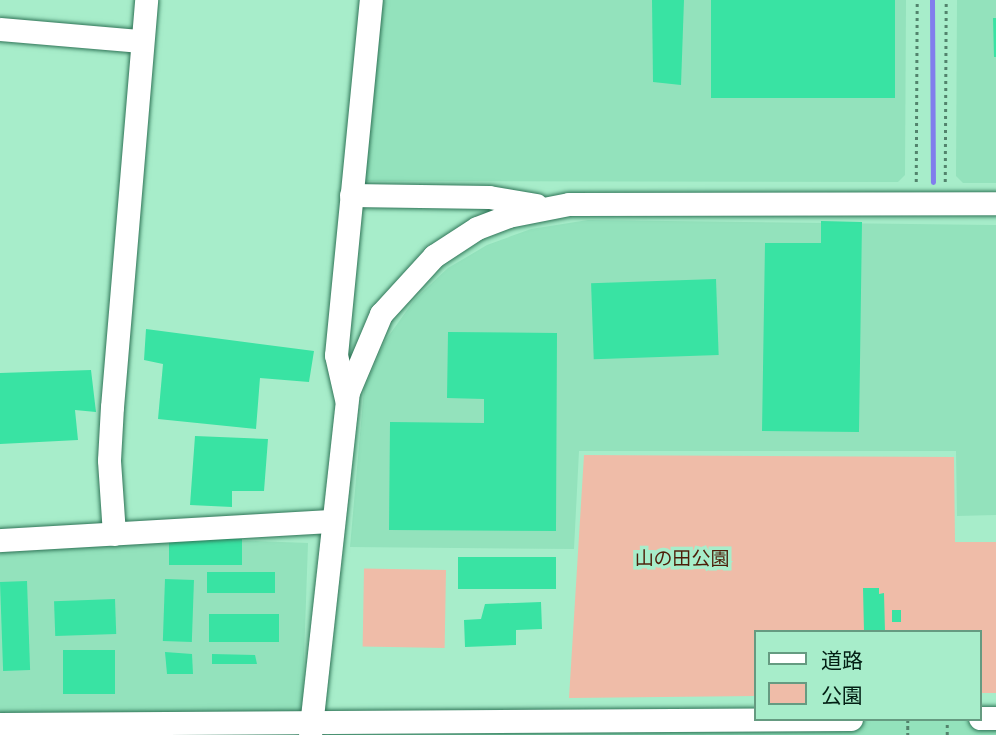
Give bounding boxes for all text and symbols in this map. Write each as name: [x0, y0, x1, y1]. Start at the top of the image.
park label: 山の田公園: [635, 548, 729, 570]
legend: [754, 630, 982, 721]
text: 道路: [821, 647, 863, 673]
text: 公園: [821, 682, 863, 708]

